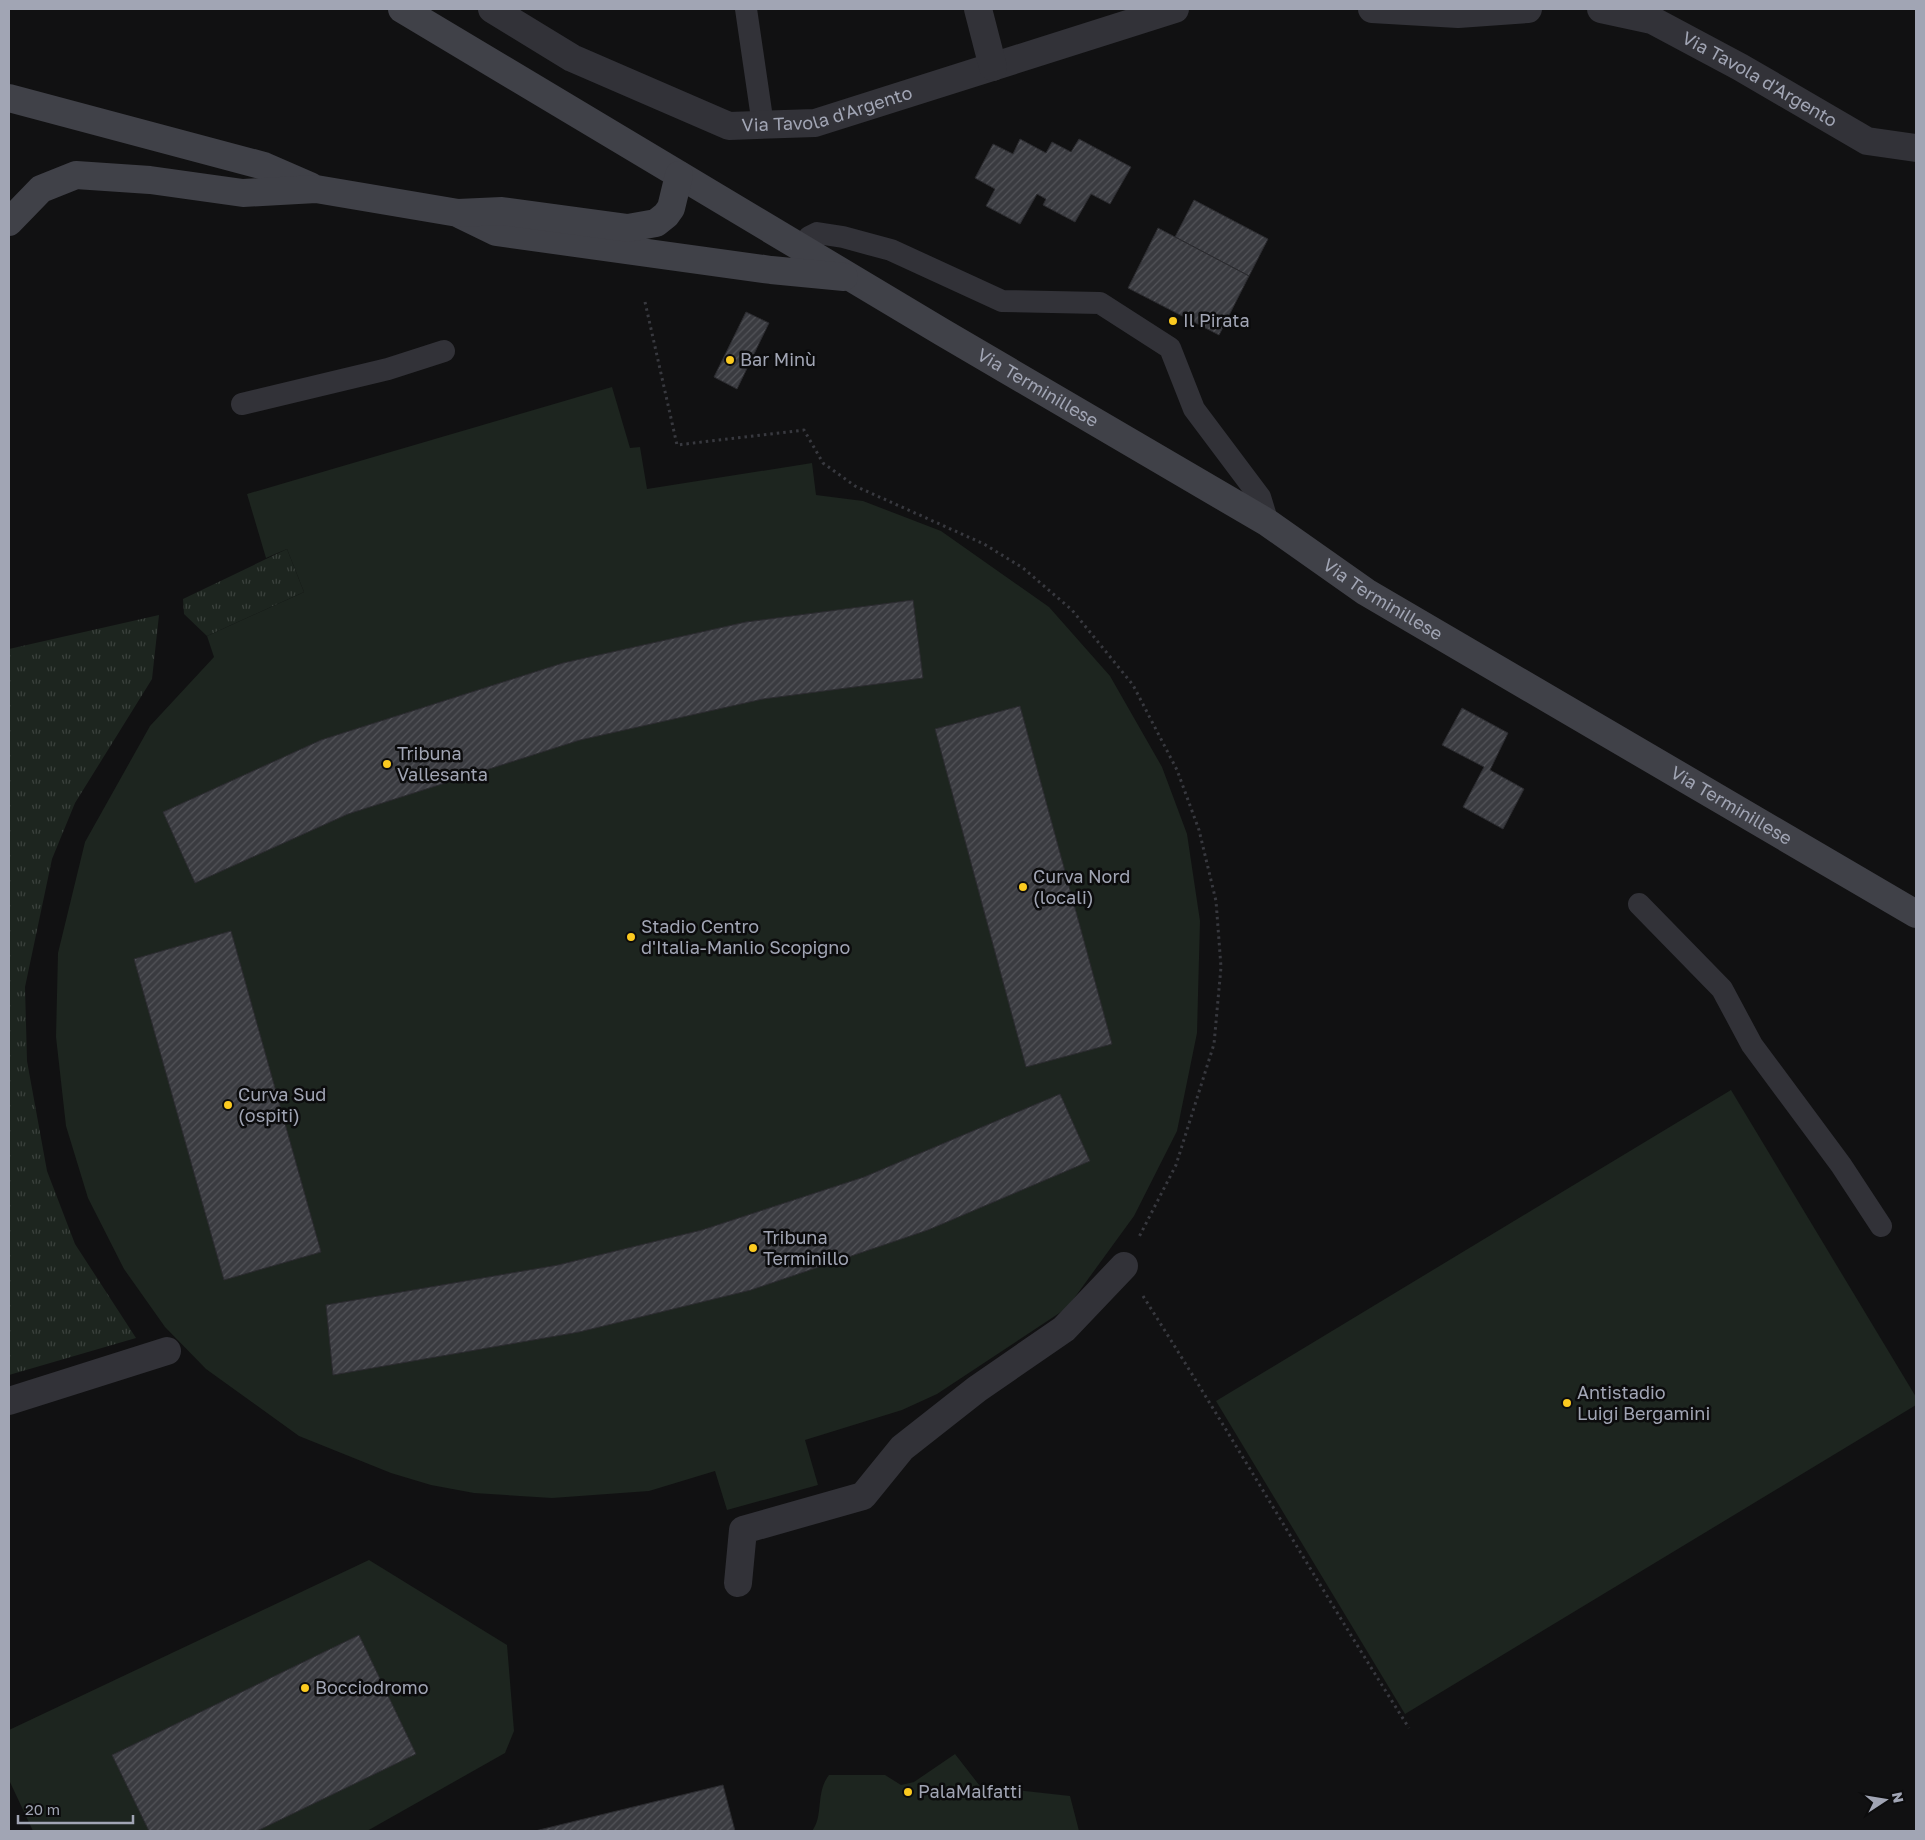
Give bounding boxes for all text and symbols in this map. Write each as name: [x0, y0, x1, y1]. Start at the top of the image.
street label: Via Tavola d'Argento: [1679, 26, 1842, 131]
street label: Via Tavola d'Argento: [741, 81, 915, 136]
place label: Il Pirata: [1183, 309, 1250, 331]
marker: Il Pirata: [1167, 315, 1179, 327]
street label: Via Terminillese: [973, 343, 1103, 431]
place label: Bar Minù: [740, 348, 816, 370]
marker: Bar Minù: [724, 354, 736, 366]
street label: Via Terminillese: [1319, 553, 1447, 644]
place label: Tribuna Vallesanta: [397, 742, 488, 785]
marker: Tribuna Vallesanta: [381, 758, 393, 770]
street label: Via Terminillese: [1667, 761, 1796, 849]
place label: Curva Nord (locali): [1033, 865, 1130, 908]
marker: Curva Nord (locali): [1017, 881, 1029, 893]
place label: Stadio Centro d'Italia-Manlio Scopigno: [641, 915, 850, 958]
marker: Stadio Centro d'Italia-Manlio Scopigno: [625, 931, 637, 943]
place label: Curva Sud (ospiti): [238, 1083, 326, 1126]
marker: Curva Sud (ospiti): [222, 1099, 234, 1111]
place label: Tribuna Terminillo: [763, 1226, 849, 1269]
marker: Tribuna Terminillo: [747, 1242, 759, 1254]
place label: Antistadio Luigi Bergamini: [1577, 1381, 1710, 1424]
marker: Antistadio Luigi Bergamini: [1561, 1397, 1573, 1409]
place label: Bocciodromo: [315, 1676, 429, 1698]
marker: Bocciodromo: [299, 1682, 311, 1694]
north arrow: [1860, 1775, 1910, 1825]
place label: PalaMalfatti: [918, 1780, 1022, 1802]
marker: PalaMalfatti: [902, 1786, 914, 1798]
text: N: [1889, 1790, 1908, 1804]
scale bar: [18, 1792, 132, 1824]
text: 20 m: [25, 1800, 60, 1818]

